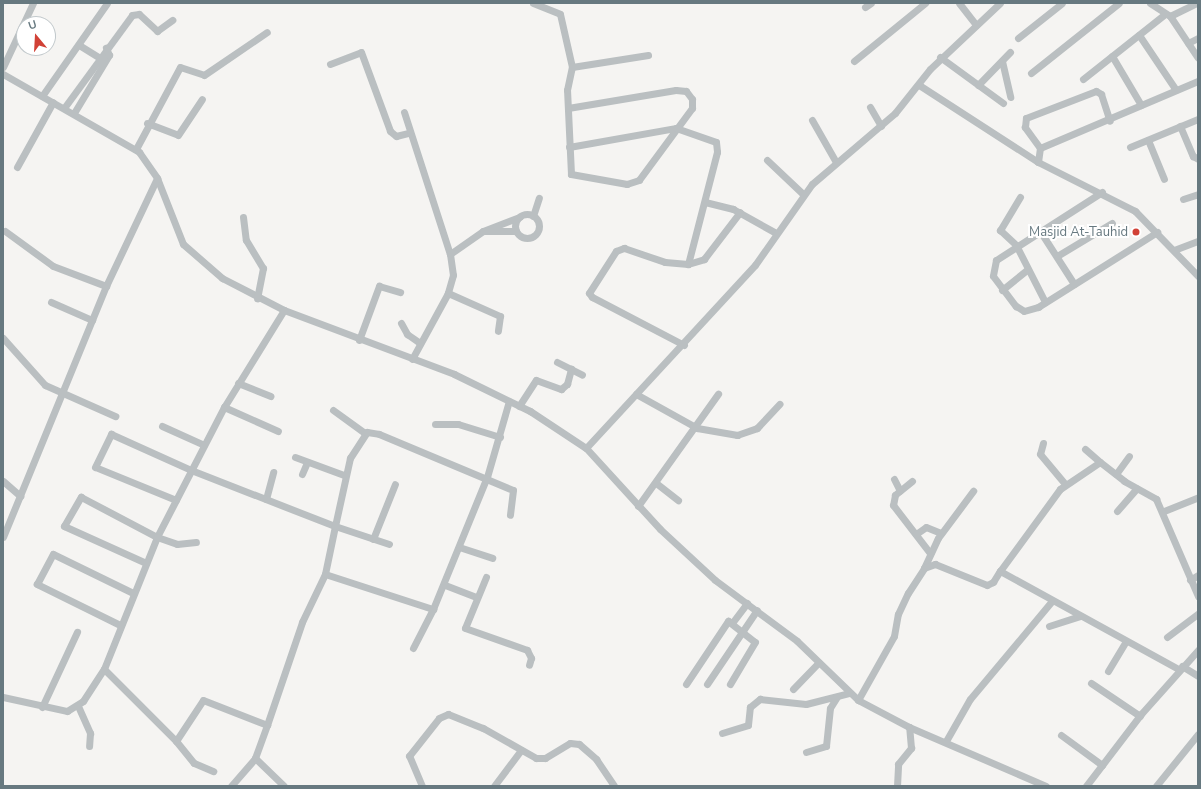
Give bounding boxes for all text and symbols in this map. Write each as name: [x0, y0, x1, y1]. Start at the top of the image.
north arrow: [16, 16, 56, 56]
text: U: [26, 17, 39, 33]
place label: Masjid At-Tauhid: [1029, 224, 1128, 240]
marker: Masjid At-Tauhid: [1131, 227, 1141, 237]

